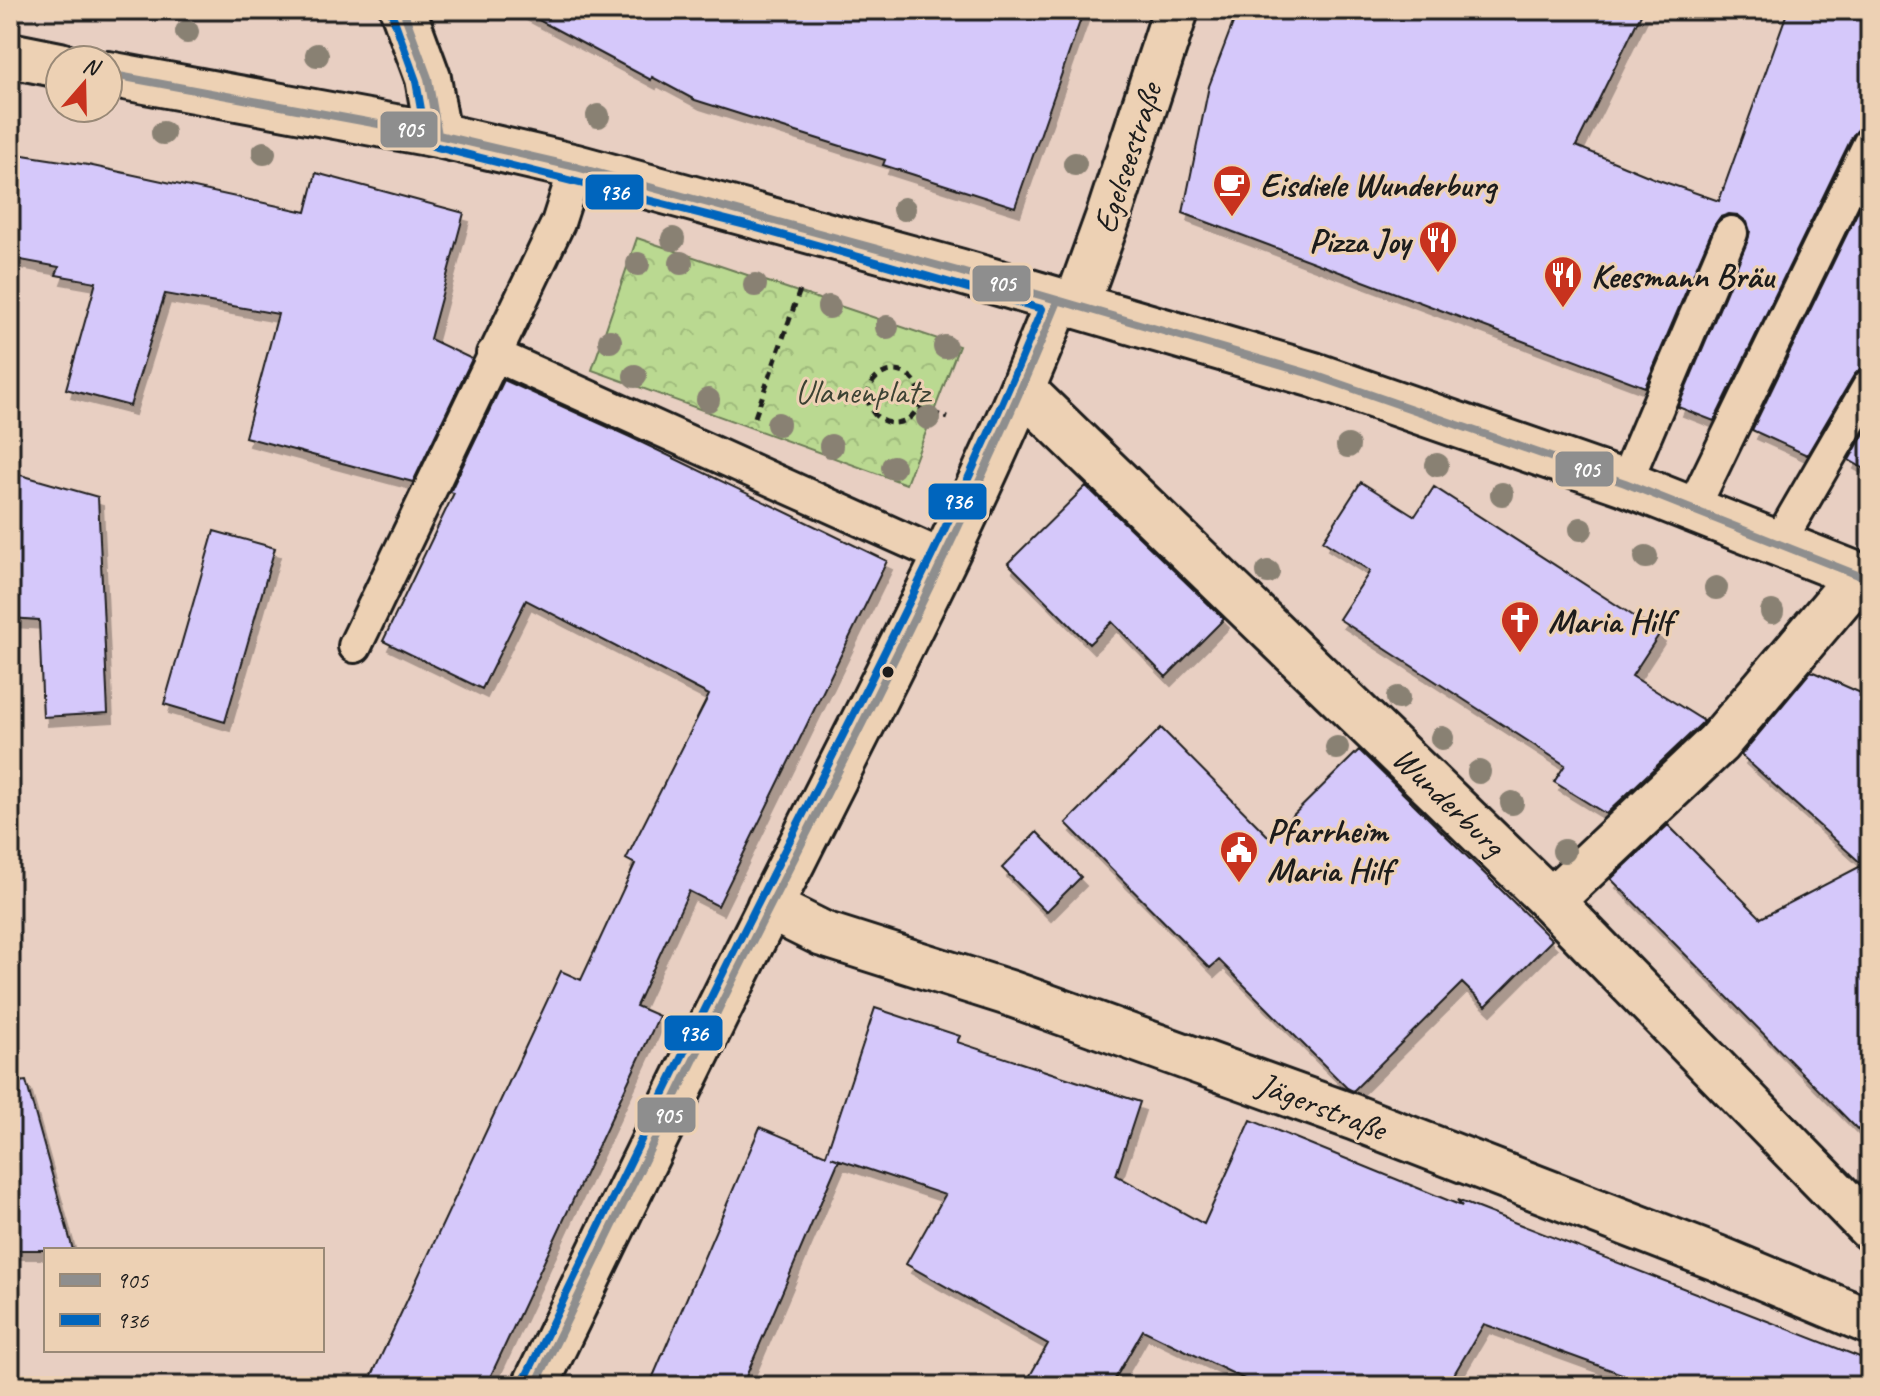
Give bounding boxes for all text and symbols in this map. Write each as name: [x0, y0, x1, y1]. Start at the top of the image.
north arrow: [44, 44, 124, 124]
text: N: [79, 51, 105, 83]
street label: Egelseestraße: [1083, 75, 1172, 238]
line badge: 905: [379, 110, 439, 149]
text: 905: [394, 116, 426, 144]
cafe icon: Eisdiele Wunderburg: [1211, 163, 1253, 218]
place label: Eisdiele Wunderburg: [1260, 163, 1499, 206]
line badge: 936: [584, 173, 645, 211]
text: 936: [599, 179, 631, 207]
place label: Pizza Joy: [1309, 219, 1413, 262]
restaurant icon: Pizza Joy: [1417, 219, 1459, 274]
restaurant icon: Keesmann Bräu: [1542, 254, 1584, 309]
place label: Keesmann Bräu: [1591, 254, 1776, 297]
line badge: 905: [971, 264, 1032, 303]
text: 905: [986, 270, 1018, 298]
park label: Ulanenplatz: [795, 370, 932, 413]
line badge: 905: [1554, 450, 1615, 488]
text: 905: [1570, 456, 1602, 484]
line badge: 936: [927, 482, 988, 521]
text: 936: [942, 488, 974, 516]
church icon: Maria Hilf: [1499, 599, 1541, 654]
place label: Maria Hilf: [1548, 599, 1681, 642]
unlabelled marker: [880, 664, 896, 680]
street label: Wunderburg: [1383, 737, 1516, 867]
place label: Pfarrheim Maria Hilf: [1267, 809, 1400, 891]
public building icon: Pfarrheim Maria Hilf: [1218, 829, 1260, 884]
line badge: 936: [663, 1014, 724, 1052]
text: 936: [678, 1020, 710, 1048]
street label: Jägerstraße: [1250, 1061, 1395, 1151]
line badge: 905: [636, 1096, 697, 1134]
text: 905: [652, 1102, 684, 1130]
legend: [44, 1248, 324, 1352]
text: 905: [116, 1265, 150, 1295]
text: 936: [116, 1305, 150, 1335]

